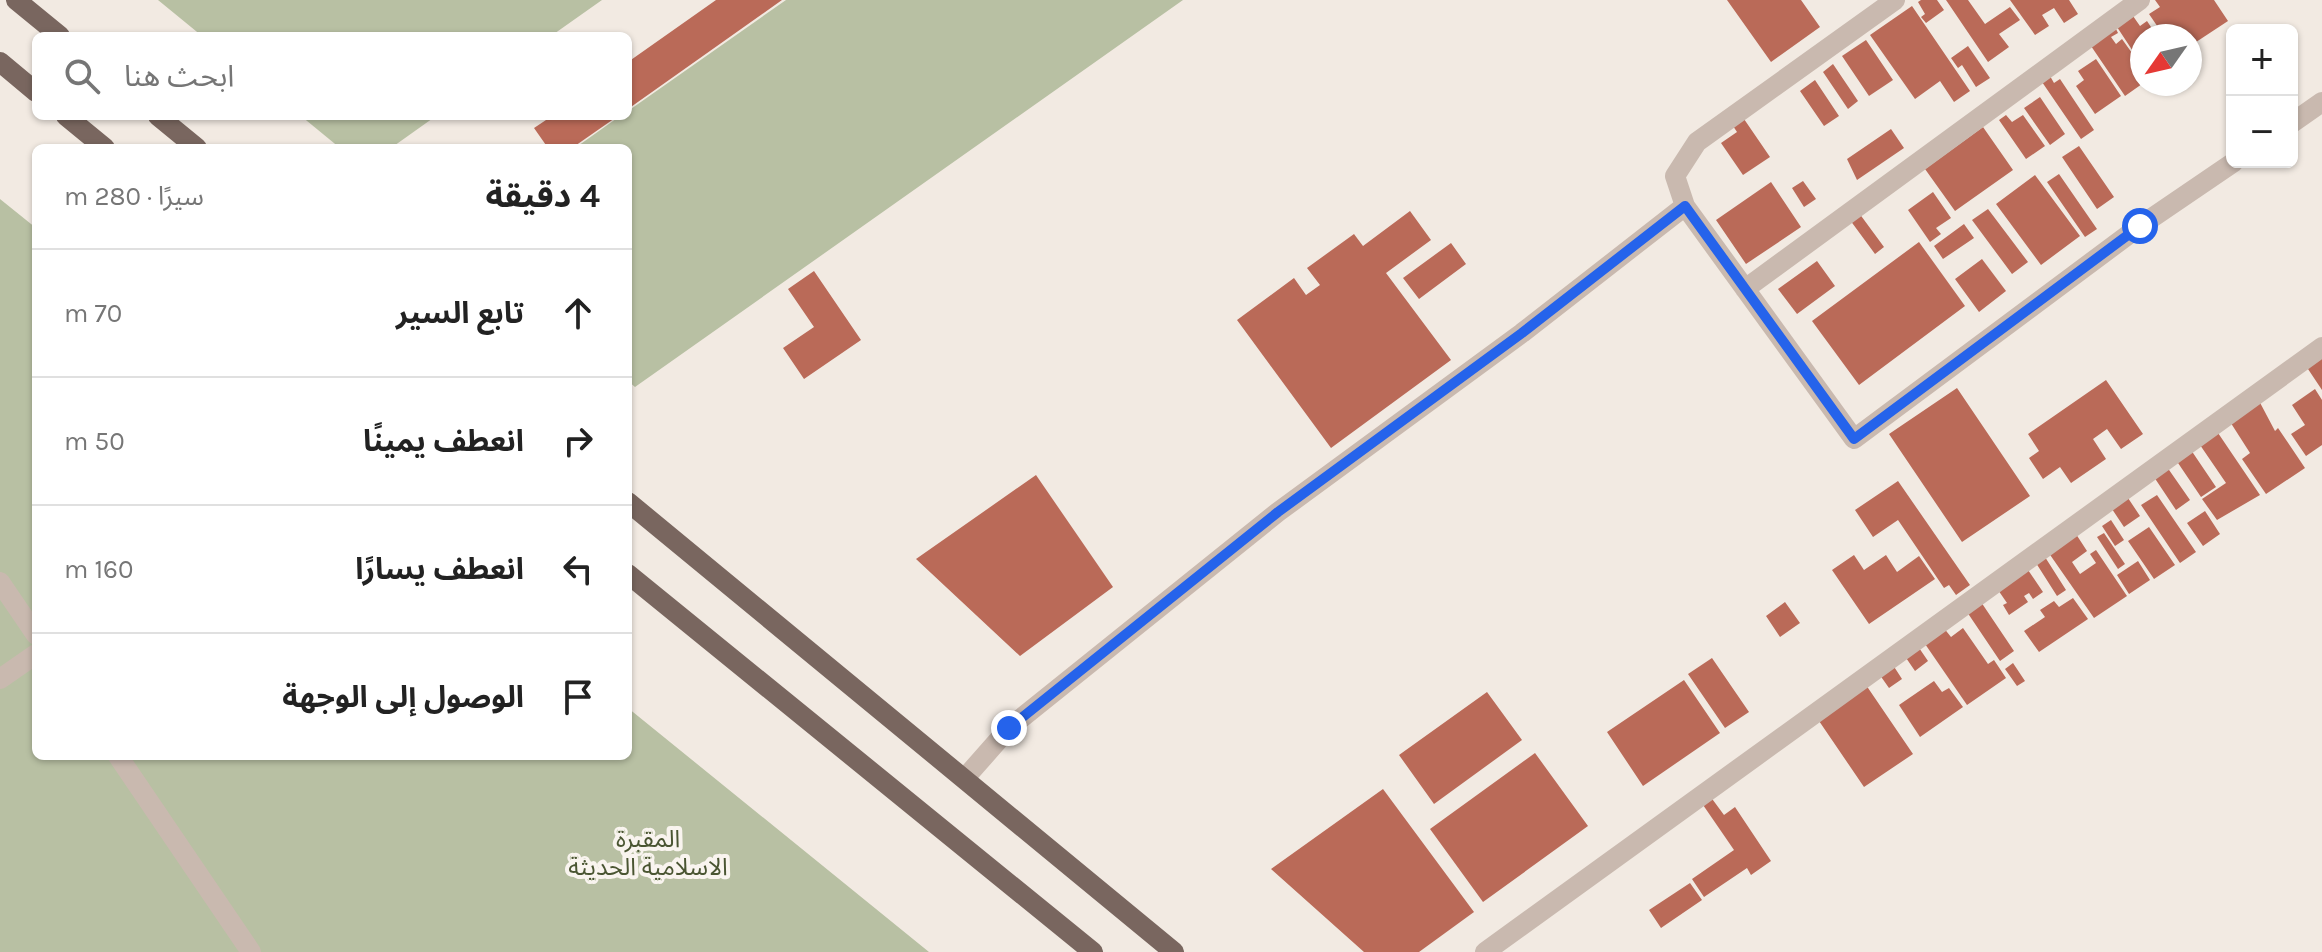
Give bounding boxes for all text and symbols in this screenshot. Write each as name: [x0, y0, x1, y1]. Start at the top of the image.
north arrow: [2130, 24, 2202, 96]
map controls: [2226, 24, 2298, 168]
button: +: [2226, 24, 2298, 96]
search box: [32, 32, 632, 120]
icon: search: [60, 54, 104, 98]
text: ابحث هنا: [124, 58, 234, 94]
button: −: [2226, 96, 2298, 168]
text: 4 دقيقة: [486, 176, 600, 216]
text: سيرًا · 280 m: [64, 181, 204, 212]
route start: [2122, 208, 2158, 244]
icon: ahead: [556, 291, 600, 335]
text: تابع السير: [396, 295, 524, 331]
text: 70 m: [64, 298, 122, 329]
icon: right: [556, 419, 600, 463]
text: انعطف يمينًا: [363, 423, 524, 459]
text: 50 m: [64, 426, 125, 457]
icon: left: [556, 547, 600, 591]
text: انعطف يسارًا: [355, 551, 524, 587]
text: 160 m: [64, 554, 133, 585]
icon: arrive: [556, 675, 600, 719]
text: الوصول إلى الوجهة: [282, 679, 524, 715]
route end: [991, 710, 1027, 746]
park label: المقبرة الاسلامية الحديثة: [568, 825, 728, 881]

